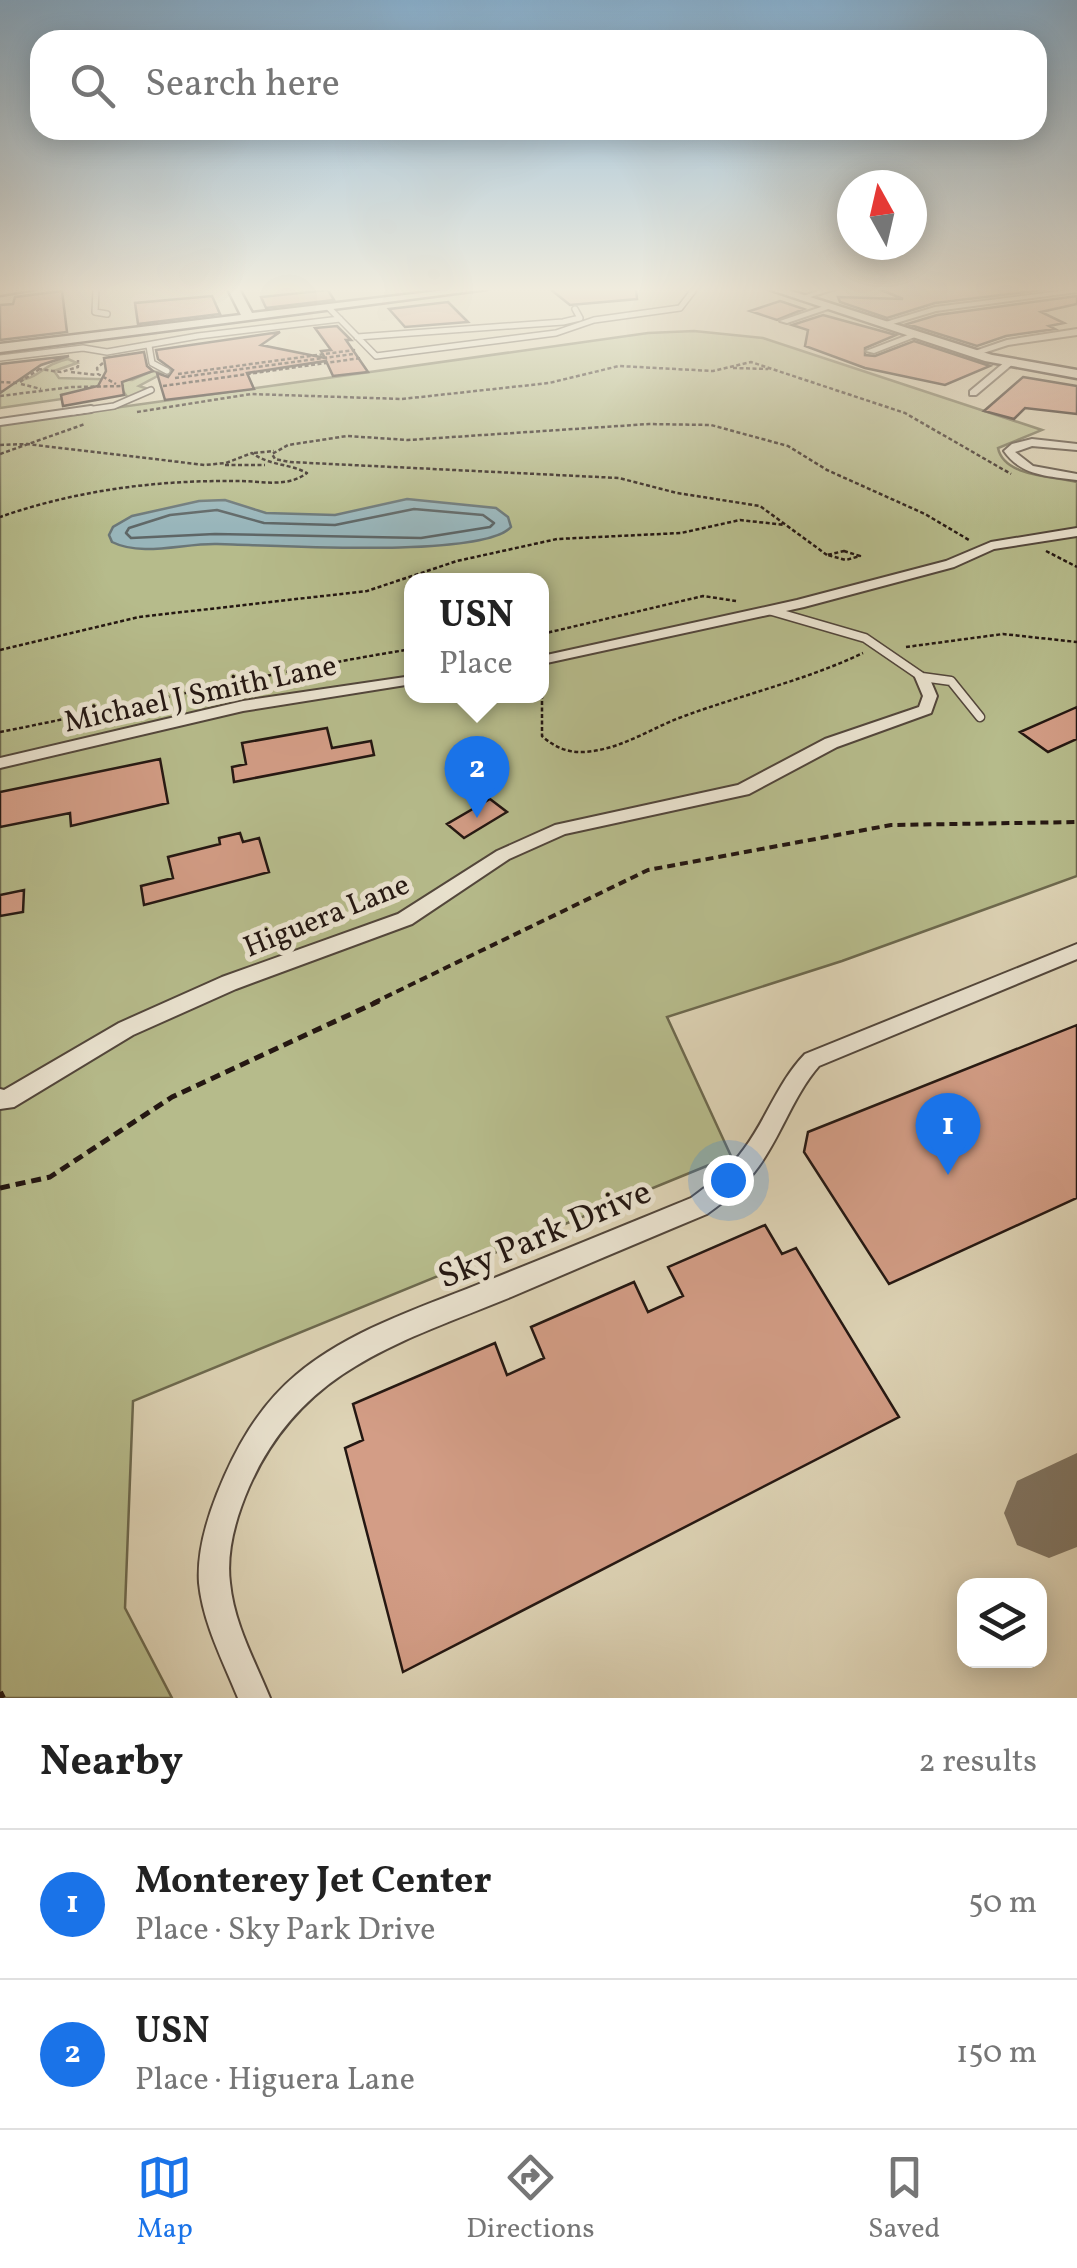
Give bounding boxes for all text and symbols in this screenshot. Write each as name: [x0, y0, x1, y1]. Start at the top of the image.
search box: [30, 30, 1047, 140]
icon: search: [65, 58, 120, 113]
text: Search here: [145, 59, 340, 112]
north arrow: [837, 170, 927, 260]
popup: [404, 573, 549, 703]
text: USN: [439, 590, 514, 643]
text: Place: [439, 643, 513, 687]
street label: Michael J Smith Lane: [60, 646, 341, 744]
pin: 2: [444, 736, 510, 818]
street label: Higuera Lane: [238, 865, 416, 969]
pin: 1: [916, 1092, 980, 1175]
your location: [703, 1155, 754, 1206]
street label: Sky Park Drive: [431, 1169, 659, 1302]
map controls: [957, 1578, 1047, 1668]
button: layers: [957, 1578, 1047, 1668]
text: Nearby: [40, 1734, 183, 1793]
text: 2 results: [919, 1741, 1037, 1785]
text: Monterey Jet Center: [135, 1856, 492, 1909]
text: 1: [66, 1882, 79, 1926]
text: 50 m: [968, 1882, 1037, 1926]
text: Place · Sky Park Drive: [135, 1909, 435, 1953]
text: USN: [135, 2006, 210, 2059]
text: 2: [64, 2032, 81, 2076]
text: 150 m: [956, 2032, 1037, 2076]
text: Place · Higuera Lane: [135, 2059, 415, 2103]
tab: Map: [137, 2150, 193, 2249]
tab: Directions: [466, 2150, 595, 2249]
tab: Saved: [868, 2150, 940, 2249]

